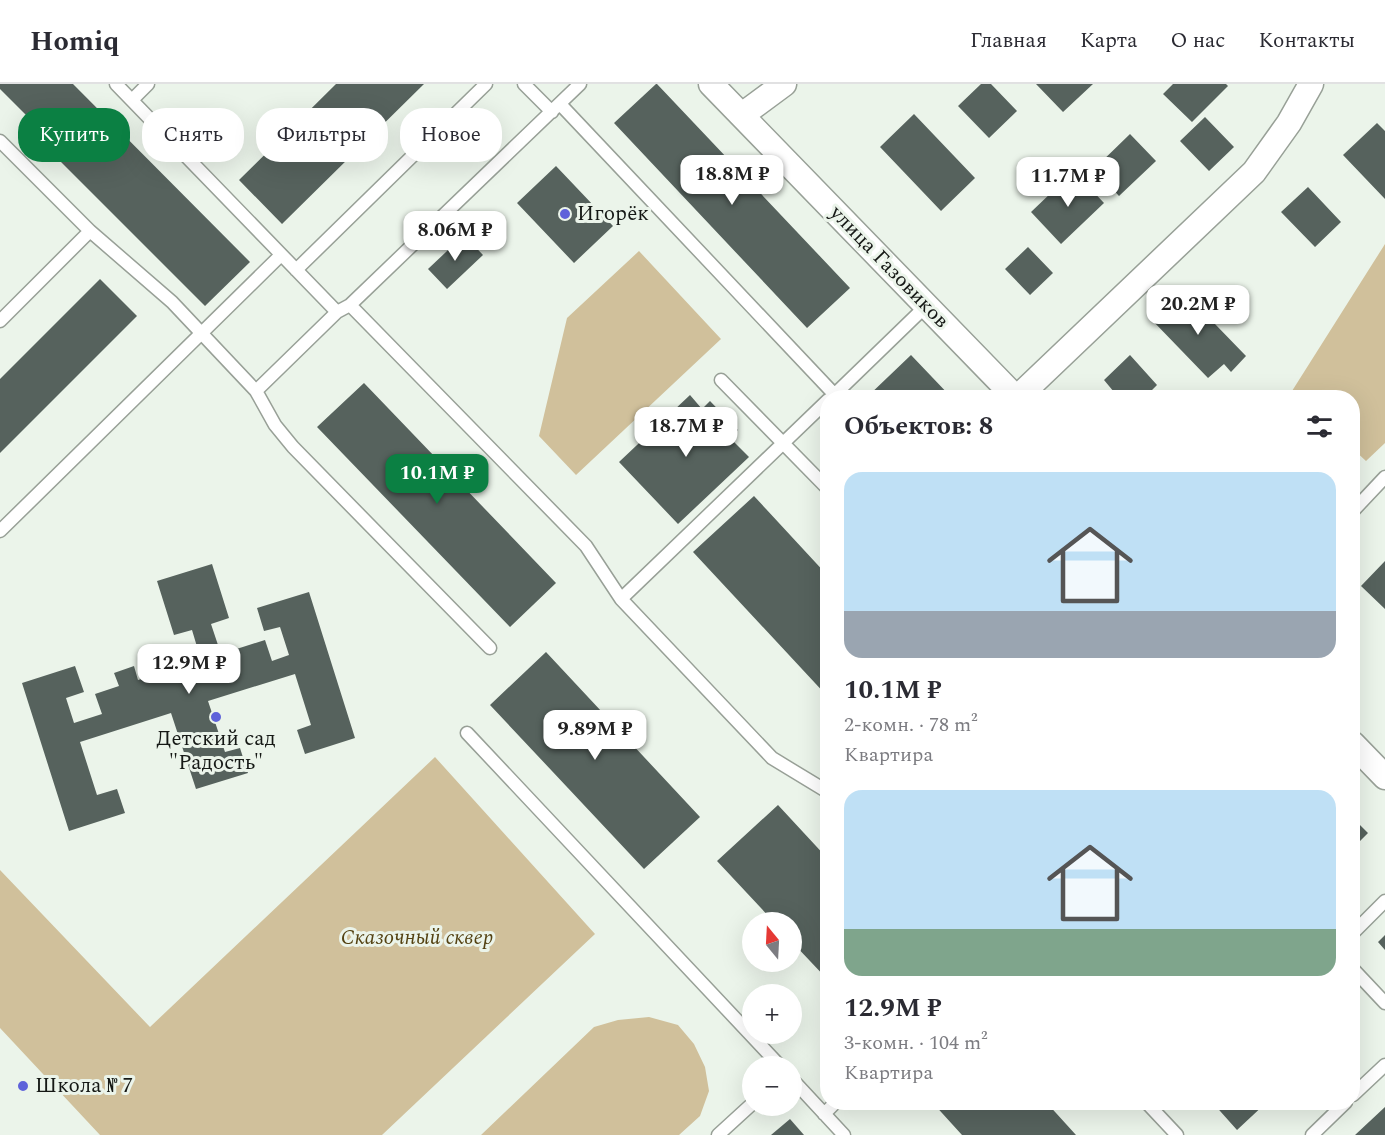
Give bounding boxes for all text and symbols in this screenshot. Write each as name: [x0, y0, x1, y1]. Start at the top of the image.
text: Homiq: [30, 20, 119, 63]
text: Главная: [970, 25, 1047, 57]
text: Карта: [1080, 25, 1137, 57]
text: О нас: [1170, 25, 1225, 57]
text: Контакты: [1258, 25, 1355, 57]
chip: Купить: [18, 108, 130, 162]
chip: Снять: [142, 108, 244, 162]
chip: Фильтры: [256, 108, 388, 162]
chip: Новое: [400, 108, 502, 162]
pin: 18.8M ₽: [677, 155, 787, 206]
pin: 11.7M ₽: [1013, 157, 1123, 208]
text: 18.8M ₽: [694, 159, 770, 189]
text: 11.7M ₽: [1030, 161, 1106, 191]
street label: улица Газовиков: [821, 197, 956, 336]
place label: Игорёк: [577, 198, 649, 230]
marker: Игорёк: [558, 207, 572, 221]
pin: 8.06M ₽: [400, 211, 510, 262]
text: 8.06M ₽: [417, 215, 493, 245]
pin: 20.2M ₽: [1143, 285, 1253, 336]
text: 20.2M ₽: [1160, 289, 1236, 319]
text: Объектов: 8: [844, 406, 993, 446]
pin: 18.7M ₽: [631, 407, 741, 458]
icon: filters: [1303, 410, 1336, 443]
text: 18.7M ₽: [648, 411, 724, 441]
pin: 10.1M ₽: [382, 454, 492, 505]
text: 10.1M ₽: [399, 458, 475, 488]
icon: home: [1036, 511, 1144, 619]
pin: 12.9M ₽: [134, 644, 244, 695]
text: 12.9M ₽: [151, 648, 227, 678]
text: 10.1M ₽: [844, 670, 942, 710]
marker: Детский сад "Радость": [209, 710, 223, 724]
pin: 9.89M ₽: [540, 710, 650, 761]
text: 2-комн. · 78 m²: [844, 710, 978, 740]
text: 9.89M ₽: [557, 714, 633, 744]
place label: Детский сад "Радость": [156, 723, 276, 779]
text: Квартира: [844, 740, 933, 770]
icon: home: [1036, 829, 1144, 937]
north arrow: [742, 912, 802, 972]
map controls: [742, 912, 802, 1116]
park label: Сказочный сквер: [341, 922, 493, 954]
button: +: [742, 984, 802, 1044]
text: 12.9M ₽: [844, 988, 942, 1028]
text: 3-комн. · 104 m²: [844, 1028, 988, 1058]
button: −: [742, 1056, 802, 1116]
text: Квартира: [844, 1058, 933, 1088]
place label: Школа № 7: [35, 1070, 133, 1102]
marker: Школа № 7: [16, 1079, 30, 1093]

